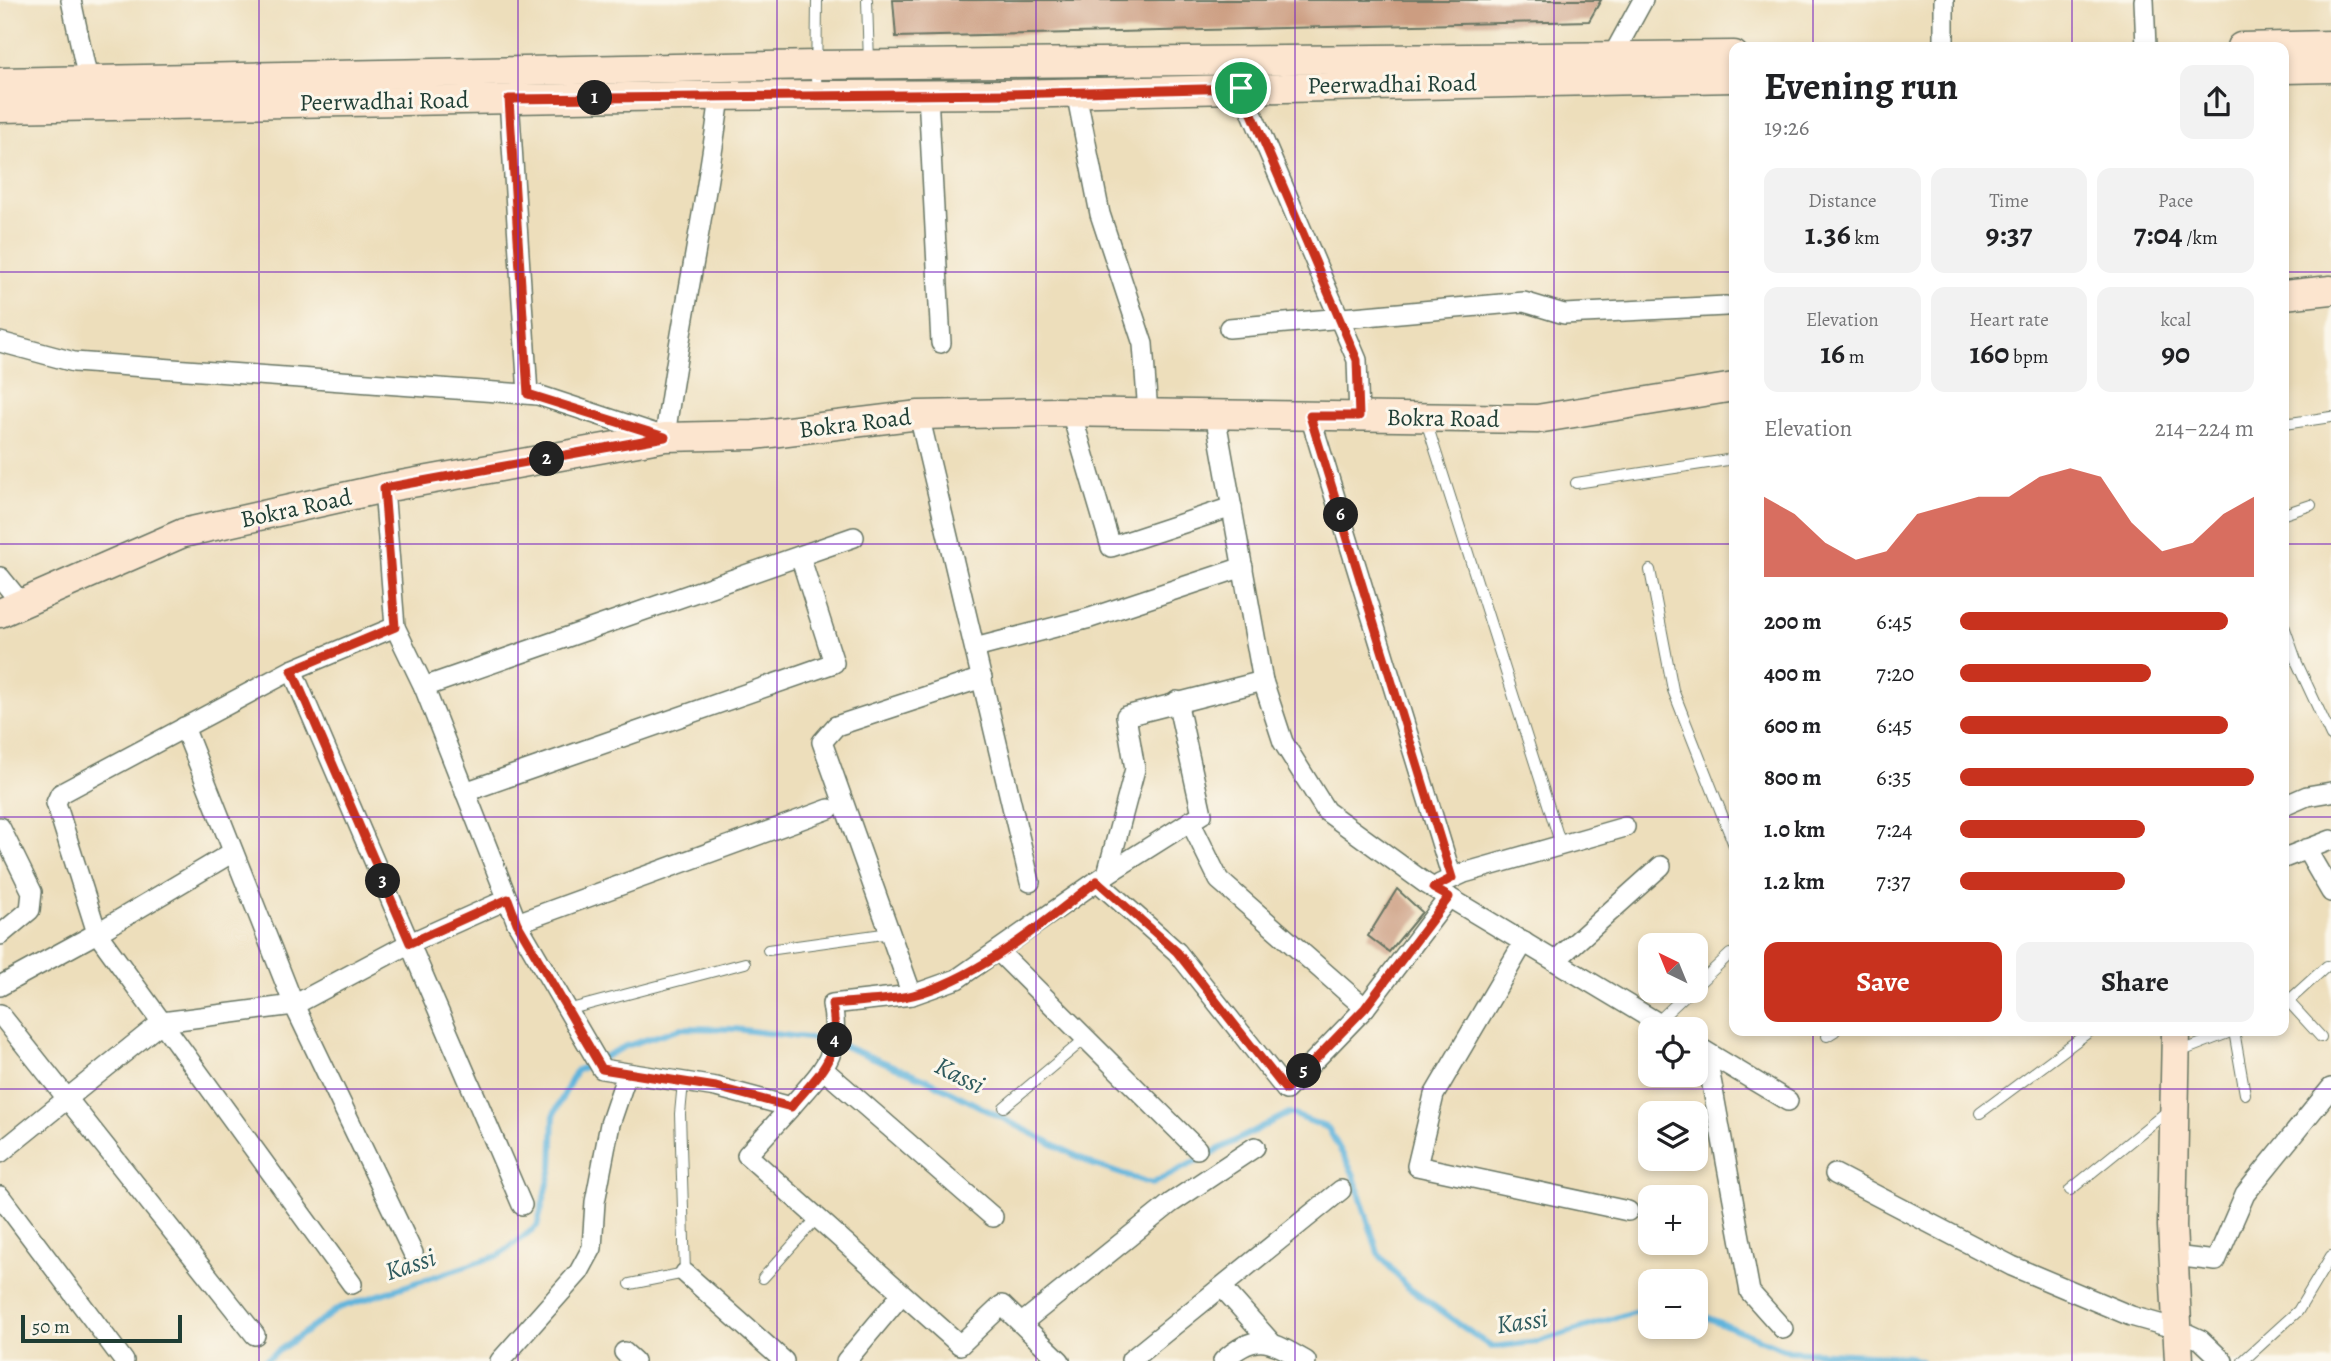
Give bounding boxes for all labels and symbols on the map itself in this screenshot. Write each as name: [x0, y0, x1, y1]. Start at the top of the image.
pin: [1211, 58, 1271, 118]
street label: Peerwadhai Road: [1307, 67, 1477, 101]
pin: 1: [578, 80, 612, 116]
street label: Peerwadhai Road: [299, 84, 469, 118]
street label: Bokra Road: [797, 400, 913, 446]
street label: Bokra Road: [1386, 401, 1500, 435]
pin: 2: [530, 442, 564, 476]
street label: Bokra Road: [237, 481, 355, 535]
pin: 6: [1324, 498, 1358, 532]
pin: 3: [366, 864, 400, 898]
north arrow: [1638, 933, 1708, 1003]
pin: 4: [818, 1023, 852, 1058]
water label: Kassi: [929, 1048, 991, 1103]
pin: 5: [1286, 1054, 1322, 1088]
water label: Kassi: [380, 1240, 440, 1289]
water label: Kassi: [1494, 1301, 1550, 1342]
scale bar: [21, 1312, 182, 1344]

